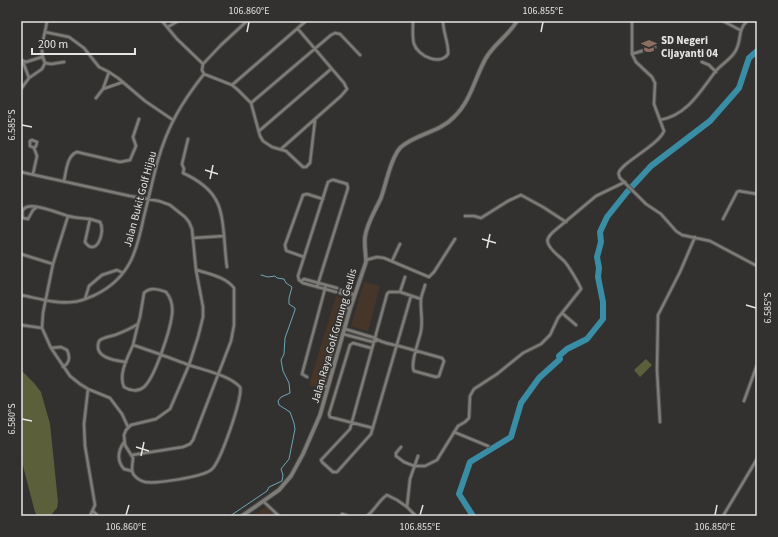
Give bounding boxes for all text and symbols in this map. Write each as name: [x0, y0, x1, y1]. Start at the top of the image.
text: 106.860°E: [229, 4, 269, 18]
text: 106.855°E: [523, 4, 563, 18]
scale bar: [32, 30, 135, 56]
place label: SD Negeri Cijayanti 04: [661, 33, 718, 61]
text: 200 m: [38, 36, 68, 53]
school or university icon: SD Negeri Cijayanti 04: [640, 37, 658, 55]
text: 6.585°S: [5, 109, 19, 141]
street label: Jalan Bukit Golf Hijau: [120, 149, 160, 249]
street label: Jalan Raya Golf Gunung Geulis: [308, 266, 361, 405]
text: 6.585°S: [761, 292, 775, 324]
text: 6.580°S: [5, 403, 19, 435]
text: 106.860°E: [106, 520, 146, 534]
text: 106.855°E: [400, 520, 440, 534]
text: 106.850°E: [695, 520, 735, 534]

